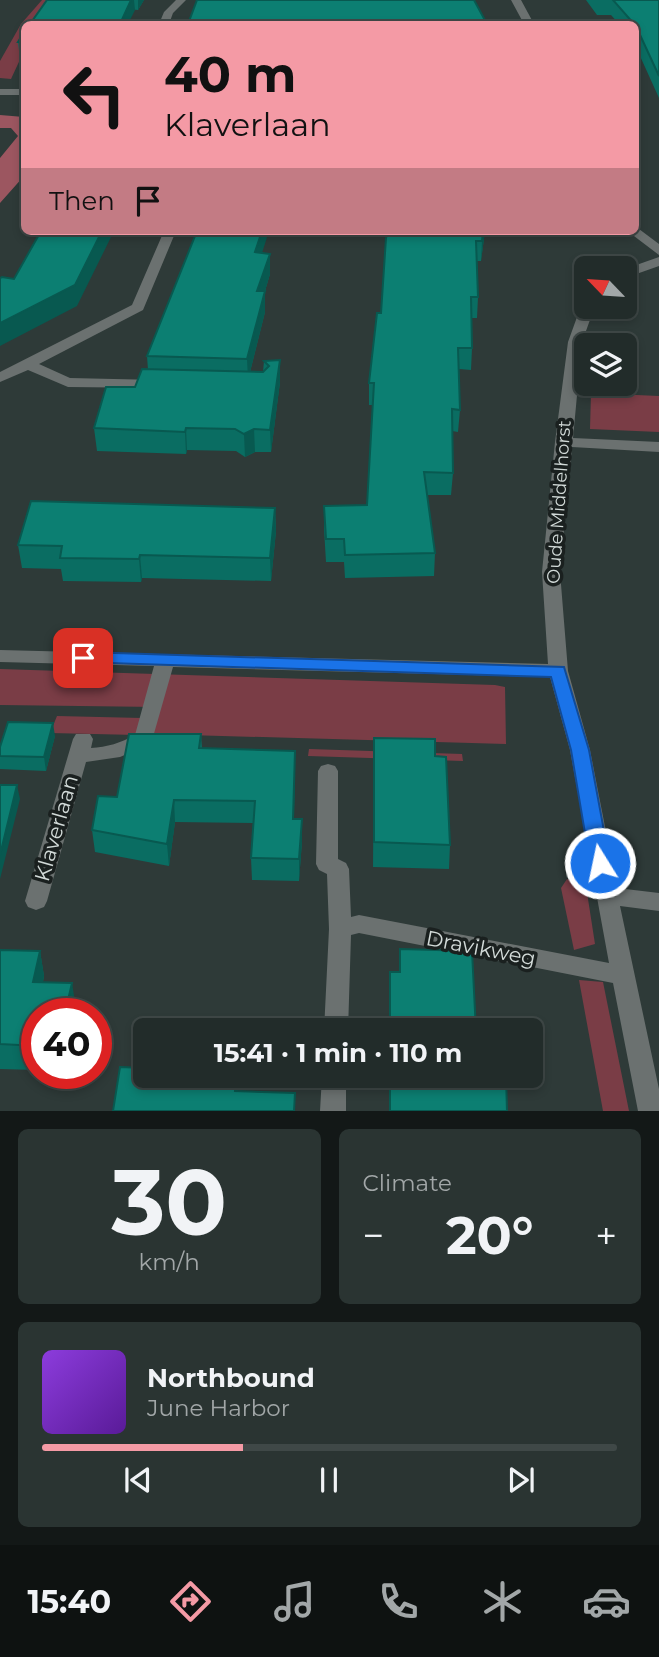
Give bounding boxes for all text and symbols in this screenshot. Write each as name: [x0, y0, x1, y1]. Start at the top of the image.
text: 40 m: [164, 45, 296, 104]
icon: left: [49, 49, 140, 140]
text: Klaverlaan: [164, 105, 331, 144]
icon: arrive: [129, 182, 167, 220]
text: Then: [49, 185, 115, 217]
north arrow: [574, 256, 637, 318]
map controls: [574, 256, 637, 396]
button: layers: [574, 333, 637, 396]
street label: Oude Middelhorst: [542, 419, 576, 585]
pin: [53, 628, 113, 688]
icon: arrive: [64, 639, 102, 677]
street label: Klaverlaan: [29, 772, 83, 884]
position arrow: [563, 826, 637, 900]
street label: Dravikweg: [424, 925, 538, 971]
speed limit sign: 40: [21, 998, 112, 1089]
text: 15:41 · 1 min · 110 m: [214, 1037, 462, 1069]
text: 30: [111, 1147, 227, 1258]
text: Climate: [363, 1169, 452, 1197]
text: 20°: [446, 1204, 534, 1267]
text: −: [363, 1212, 384, 1259]
text: +: [595, 1212, 617, 1259]
text: km/h: [139, 1248, 200, 1276]
text: Northbound: [147, 1362, 315, 1394]
text: June Harbor: [147, 1394, 290, 1422]
icon: previous: [119, 1461, 157, 1499]
icon: pause: [310, 1461, 348, 1499]
icon: next: [502, 1461, 540, 1499]
icon: directions: [166, 1577, 215, 1626]
icon: music: [270, 1577, 319, 1626]
icon: phone: [374, 1577, 423, 1626]
icon: climate: [478, 1577, 527, 1626]
icon: car: [582, 1577, 631, 1626]
text: 15:40: [28, 1582, 111, 1621]

